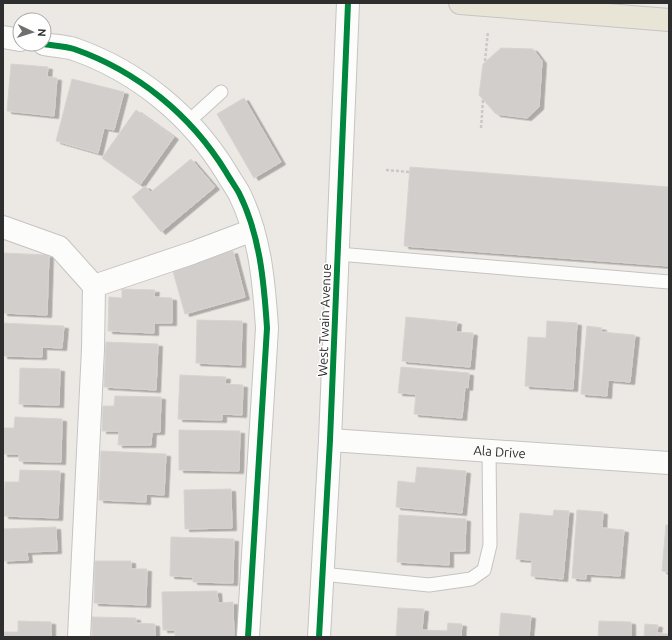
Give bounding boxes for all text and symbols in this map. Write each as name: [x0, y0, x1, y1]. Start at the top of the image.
north arrow: [12, 12, 52, 52]
text: N: [36, 28, 48, 37]
street label: West Twain Avenue: [315, 263, 333, 377]
street label: Ala Drive: [473, 443, 526, 460]

